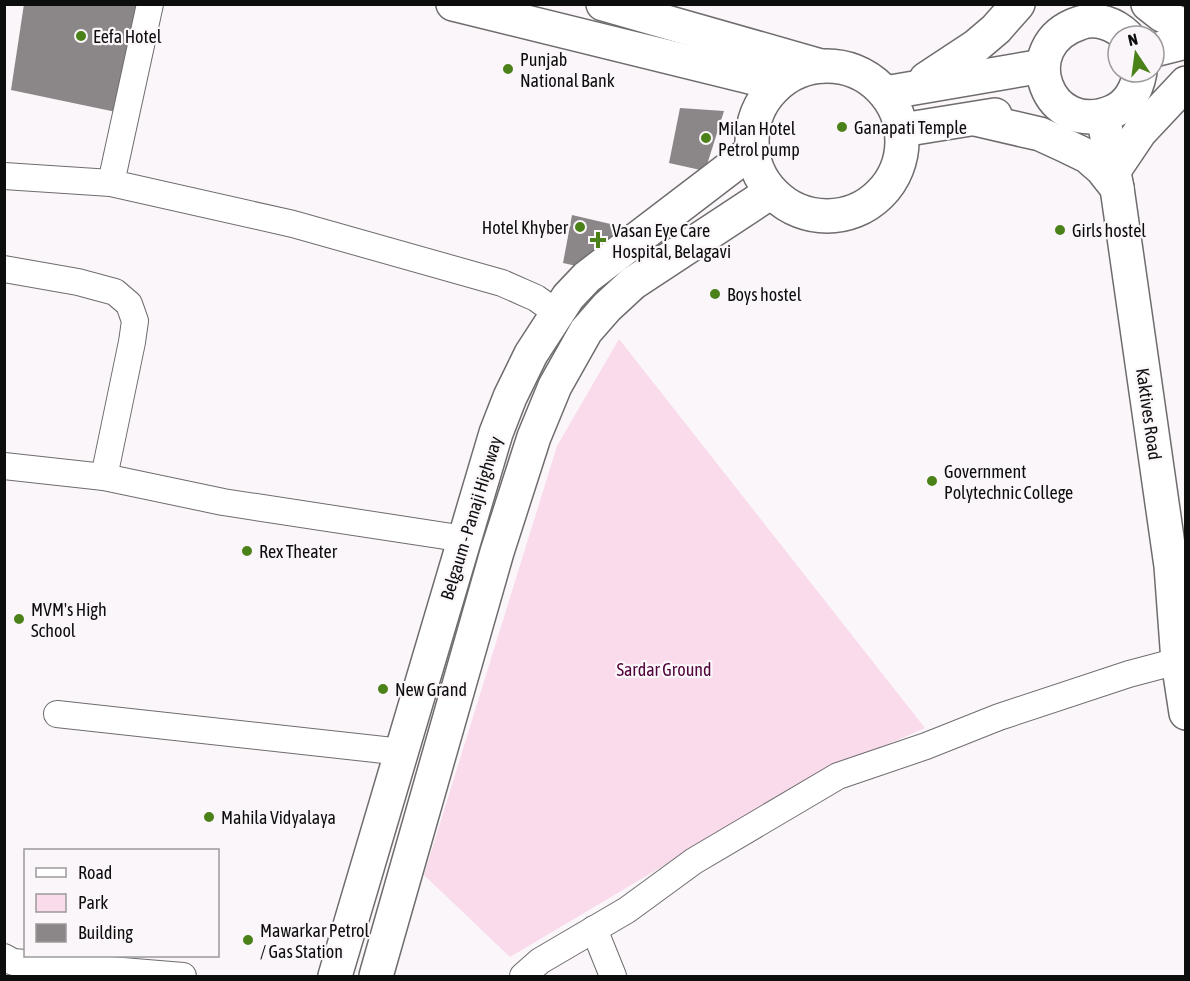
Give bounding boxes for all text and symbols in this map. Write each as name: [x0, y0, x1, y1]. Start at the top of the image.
north arrow: [1106, 24, 1166, 84]
place label: Eefa Hotel: [93, 26, 162, 47]
marker: Eefa Hotel: [74, 29, 88, 43]
text: N: [1126, 30, 1139, 49]
place label: Punjab National Bank: [520, 49, 615, 91]
marker: Punjab National Bank: [501, 62, 515, 76]
place label: Ganapati Temple: [854, 117, 967, 138]
place label: Milan Hotel Petrol pump: [718, 118, 800, 160]
marker: Ganapati Temple: [835, 120, 849, 134]
marker: Milan Hotel Petrol pump: [699, 131, 713, 145]
place label: Hotel Khyber: [482, 217, 569, 238]
marker: Hotel Khyber: [573, 220, 587, 234]
place label: Vasan Eye Care Hospital, Belagavi: [612, 220, 731, 262]
place label: Girls hostel: [1072, 220, 1146, 241]
marker: Girls hostel: [1053, 223, 1067, 237]
marker: Vasan Eye Care Hospital, Belagavi: [589, 231, 607, 249]
place label: Boys hostel: [727, 284, 802, 305]
marker: Boys hostel: [708, 287, 722, 301]
street label: Kaktives Road: [1132, 367, 1166, 461]
street label: Belgaum - Panaji Highway: [436, 434, 506, 602]
place label: Government Polytechnic College: [944, 461, 1073, 503]
marker: Government Polytechnic College: [925, 474, 939, 488]
place label: Rex Theater: [259, 541, 338, 562]
marker: Rex Theater: [240, 544, 254, 558]
place label: MVM's High School: [31, 599, 107, 641]
marker: MVM's High School: [12, 612, 26, 626]
park label: Sardar Ground: [616, 659, 712, 680]
place label: New Grand: [395, 679, 467, 700]
marker: New Grand: [376, 682, 390, 696]
place label: Mahila Vidyalaya: [221, 807, 336, 828]
marker: Mahila Vidyalaya: [202, 810, 216, 824]
legend: [24, 849, 219, 957]
text: Road: [78, 862, 112, 883]
text: Park: [78, 892, 108, 913]
place label: Mawarkar Petrol / Gas Station: [260, 920, 370, 962]
text: Building: [78, 922, 133, 943]
marker: Mawarkar Petrol / Gas Station: [241, 933, 255, 947]

